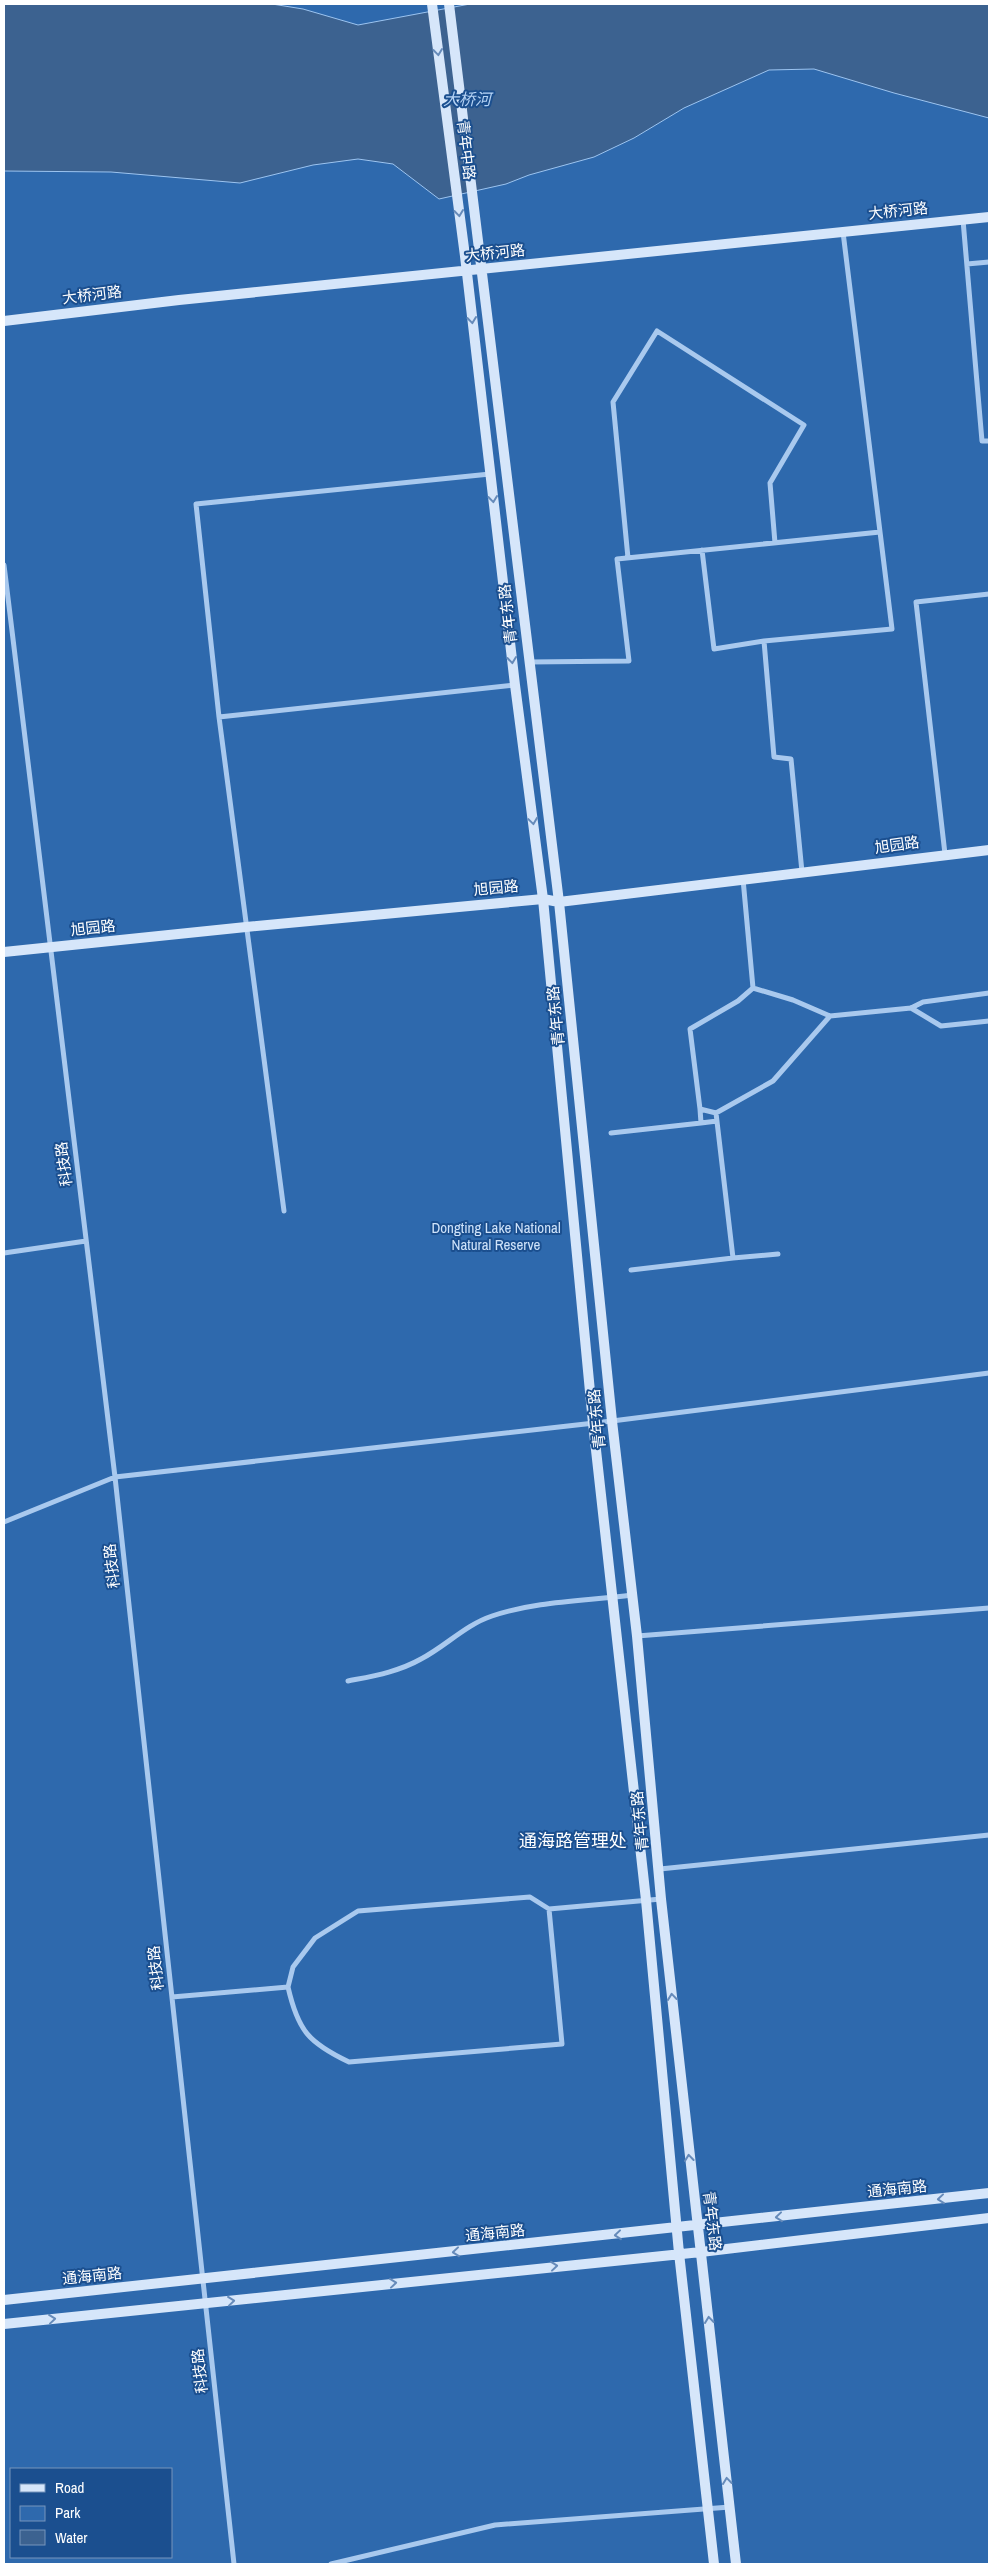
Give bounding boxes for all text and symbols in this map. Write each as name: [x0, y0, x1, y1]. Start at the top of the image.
one-way arrow: [432, 48, 443, 56]
water label: 大桥河: [443, 88, 494, 110]
street label: 青年中路: [452, 119, 481, 181]
street label: 大桥河路: [867, 197, 929, 224]
one-way arrow: [453, 210, 464, 218]
street label: 大桥河路: [464, 239, 526, 266]
street label: 大桥河路: [61, 280, 123, 309]
one-way arrow: [466, 316, 477, 324]
one-way arrow: [487, 495, 498, 503]
street label: 青年东路: [493, 583, 522, 645]
one-way arrow: [506, 656, 517, 664]
one-way arrow: [527, 817, 538, 825]
street label: 旭园路: [873, 831, 921, 858]
street label: 旭园路: [473, 875, 519, 900]
street label: 旭园路: [69, 915, 116, 940]
street label: 青年东路: [542, 985, 569, 1047]
street label: 科技路: [50, 1140, 77, 1188]
park label: Dongting Lake National Natural Reserve: [431, 1217, 561, 1255]
street label: 青年东路: [583, 1388, 610, 1450]
street label: 科技路: [99, 1543, 124, 1590]
street label: 青年东路: [626, 1790, 653, 1852]
district label: 通海路管理处: [519, 1828, 627, 1853]
street label: 科技路: [143, 1945, 168, 1992]
one-way arrow: [667, 1992, 678, 2000]
one-way arrow: [684, 2154, 695, 2162]
street label: 通海南路: [866, 2175, 928, 2202]
street label: 青年东路: [698, 2190, 727, 2252]
one-way arrow: [936, 2193, 944, 2204]
one-way arrow: [775, 2211, 783, 2222]
street label: 通海南路: [464, 2219, 526, 2246]
one-way arrow: [614, 2229, 622, 2240]
one-way arrow: [452, 2247, 460, 2258]
one-way arrow: [551, 2261, 559, 2272]
street label: 通海南路: [61, 2262, 123, 2289]
one-way arrow: [389, 2278, 397, 2289]
one-way arrow: [228, 2295, 236, 2306]
one-way arrow: [49, 2314, 57, 2325]
one-way arrow: [704, 2315, 715, 2323]
street label: 科技路: [187, 2348, 212, 2395]
legend: [10, 2468, 172, 2558]
text: Road: [55, 2477, 84, 2498]
one-way arrow: [722, 2477, 733, 2485]
text: Park: [55, 2502, 81, 2523]
text: Water: [55, 2527, 87, 2548]

